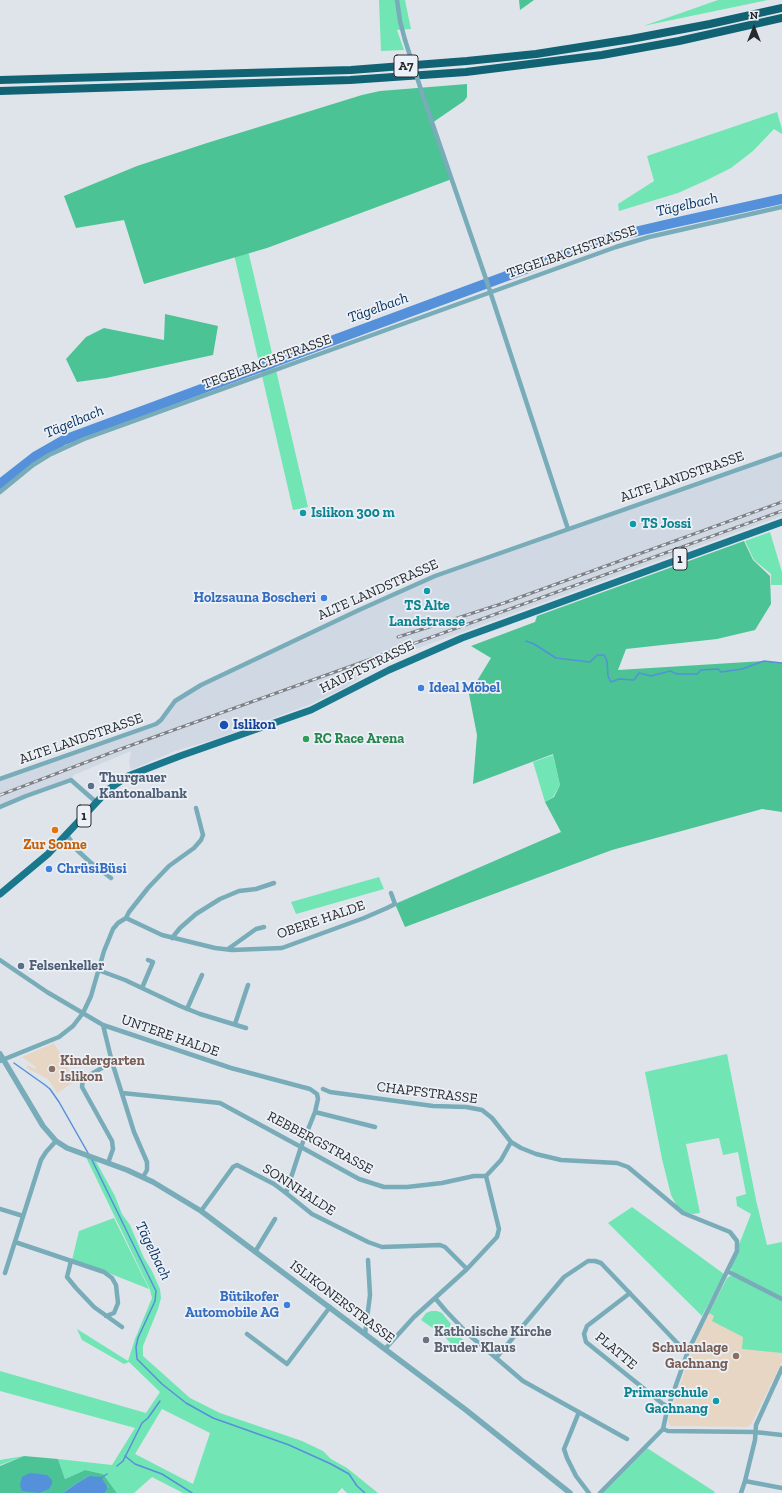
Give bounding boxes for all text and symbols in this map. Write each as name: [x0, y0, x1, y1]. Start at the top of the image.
north arrow: [734, 8, 774, 48]
text: N: [750, 9, 758, 22]
road number: A7: [394, 55, 418, 77]
water label: Tägelbach: [654, 189, 720, 221]
street label: TEGELBACHSTRASSE: [505, 222, 639, 282]
water label: Tägelbach: [345, 289, 411, 327]
street label: TEGELBACHSTRASSE: [200, 331, 334, 393]
water label: Tägelbach: [42, 401, 106, 443]
street label: ALTE LANDSTRASSE: [618, 448, 746, 506]
place label: Islikon 300 m: [311, 505, 395, 521]
marker: Islikon 300 m: [298, 508, 308, 518]
place label: TS Jossi: [641, 516, 691, 532]
marker: TS Jossi: [628, 519, 638, 529]
road number: 1: [673, 548, 687, 570]
street label: ALTE LANDSTRASSE: [315, 556, 441, 624]
marker: TS Alte Landstrasse: [422, 586, 432, 596]
place label: Holzsauna Boscheri: [194, 590, 316, 606]
marker: Holzsauna Boscheri: [319, 593, 329, 603]
place label: TS Alte Landstrasse: [389, 598, 465, 630]
street label: HAUPTSTRASSE: [317, 637, 417, 697]
place label: Ideal Möbel: [429, 680, 500, 696]
marker: Ideal Möbel: [416, 683, 426, 693]
street label: ALTE LANDSTRASSE: [17, 710, 145, 768]
place label: Islikon: [233, 717, 276, 733]
marker: Islikon: [218, 719, 230, 731]
place label: RC Race Arena: [314, 731, 404, 747]
marker: RC Race Arena: [301, 734, 311, 744]
place label: Thurgauer Kantonalbank: [99, 770, 187, 802]
marker: Thurgauer Kantonalbank: [86, 781, 96, 791]
road number: 1: [77, 805, 91, 827]
marker: Zur Sonne: [50, 825, 60, 835]
place label: Zur Sonne: [23, 837, 87, 853]
place label: ChrüsiBüsi: [57, 861, 127, 877]
marker: ChrüsiBüsi: [44, 864, 54, 874]
street label: OBERE HALDE: [275, 897, 367, 943]
place label: Felsenkeller: [29, 958, 104, 974]
marker: Felsenkeller: [16, 961, 26, 971]
street label: UNTERE HALDE: [119, 1011, 221, 1061]
place label: Kindergarten Islikon: [60, 1053, 145, 1086]
marker: Kindergarten Islikon: [47, 1064, 57, 1074]
street label: CHAPFSTRASSE: [376, 1078, 478, 1108]
street label: REBBERGSTRASSE: [264, 1108, 376, 1178]
street label: SONNHALDE: [259, 1160, 339, 1220]
water label: Tägelbach: [131, 1219, 175, 1283]
street label: ISLIKONERSTRASSE: [286, 1257, 398, 1347]
place label: Bütikofer Automobile AG: [185, 1289, 279, 1322]
marker: Bütikofer Automobile AG: [282, 1300, 292, 1310]
place label: Katholische Kirche Bruder Klaus: [434, 1324, 552, 1356]
street label: PLATTE: [592, 1329, 640, 1373]
marker: Katholische Kirche Bruder Klaus: [421, 1335, 431, 1345]
place label: Schulanlage Gachnang: [652, 1340, 728, 1372]
marker: Schulanlage Gachnang: [731, 1351, 741, 1361]
place label: Primarschule Gachnang: [624, 1385, 708, 1418]
marker: Primarschule Gachnang: [711, 1396, 721, 1406]

